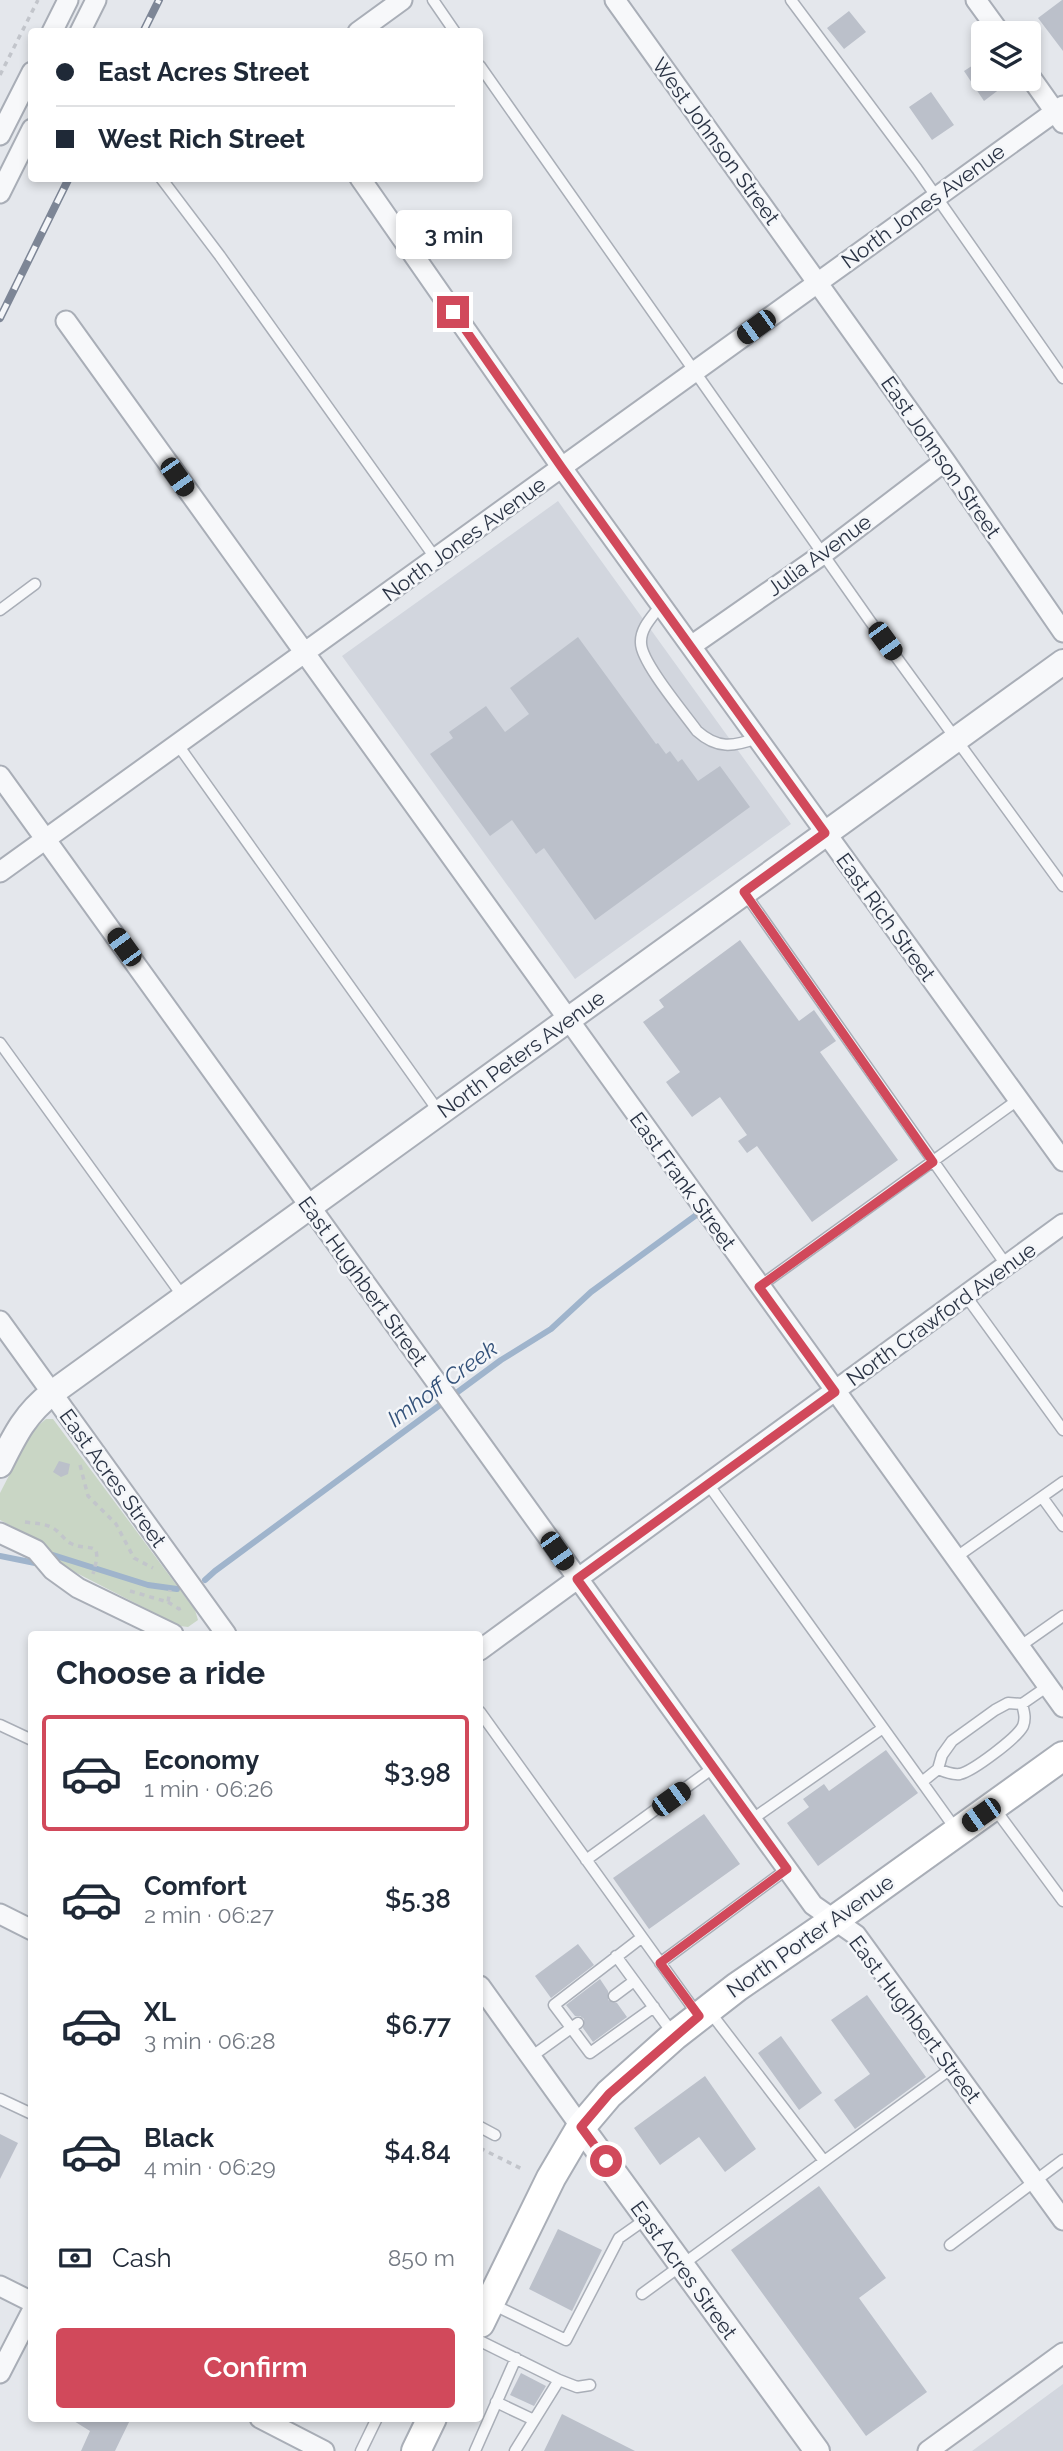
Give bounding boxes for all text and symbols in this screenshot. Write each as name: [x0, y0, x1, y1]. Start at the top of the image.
map controls: [971, 21, 1041, 91]
button: layers: [971, 21, 1041, 91]
street label: West Johnson Street: [647, 53, 785, 229]
text: East Acres Street: [98, 57, 310, 87]
text: West Rich Street: [98, 124, 305, 154]
street label: North Jones Avenue: [837, 138, 1009, 274]
callout: 3 min: [395, 210, 511, 260]
text: 3 min: [425, 221, 483, 248]
route end: [437, 296, 469, 328]
car: [733, 306, 780, 348]
street label: East Johnson Street: [876, 371, 1006, 543]
car: [157, 454, 198, 500]
street label: North Jones Avenue: [378, 471, 550, 607]
street label: Julia Avenue: [762, 509, 876, 601]
car: [865, 618, 906, 664]
street label: East Rich Street: [831, 848, 941, 986]
car: [104, 924, 145, 970]
street label: North Peters Avenue: [432, 985, 610, 1123]
street label: East Frank Street: [625, 1107, 741, 1255]
street label: East Hughbert Street: [293, 1191, 433, 1371]
street label: North Crawford Avenue: [841, 1237, 1041, 1391]
water label: Imhoff Creek: [382, 1334, 502, 1432]
street label: East Acres Street: [55, 1404, 171, 1552]
car: [537, 1528, 578, 1574]
text: Choose a ride: [56, 1654, 265, 1691]
icon: car: [60, 1742, 123, 1805]
text: Economy: [144, 1745, 259, 1775]
text: $3.98: [384, 1758, 451, 1788]
text: 1 min · 06:26: [144, 1775, 273, 1802]
car: [648, 1778, 695, 1820]
car: [958, 1794, 1005, 1836]
icon: car: [60, 1868, 123, 1931]
street label: North Porter Avenue: [722, 1869, 898, 2003]
text: Comfort: [144, 1871, 247, 1901]
text: $5.38: [385, 1884, 451, 1914]
text: 2 min · 06:27: [144, 1901, 274, 1928]
street label: East Hughbert Street: [844, 1930, 986, 2108]
icon: car: [60, 1994, 123, 2057]
text: XL: [144, 1997, 176, 2027]
text: $6.77: [385, 2010, 451, 2040]
text: 3 min · 06:28: [144, 2027, 276, 2054]
icon: car: [60, 2120, 123, 2183]
text: Black: [144, 2123, 214, 2153]
text: $4.84: [384, 2136, 451, 2166]
route start: [590, 2145, 622, 2177]
text: 4 min · 06:29: [144, 2153, 276, 2180]
street label: East Acres Street: [626, 2196, 742, 2344]
icon: cash: [56, 2239, 94, 2277]
text: Cash: [112, 2243, 172, 2273]
text: 850 m: [388, 2244, 455, 2271]
button: Confirm: [56, 2328, 455, 2408]

